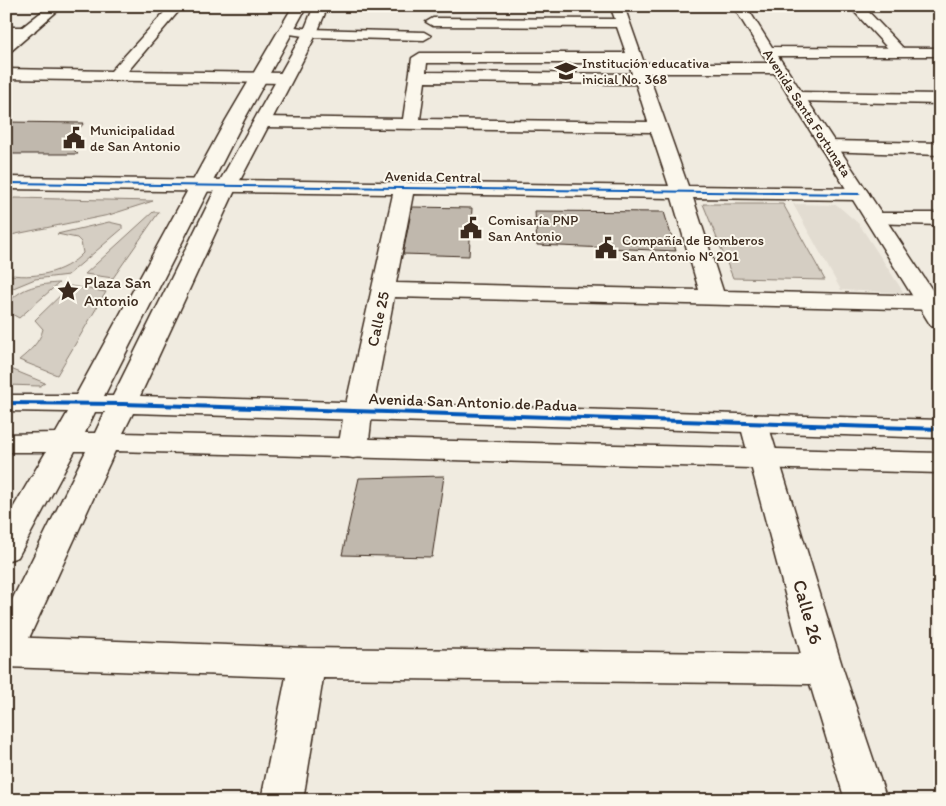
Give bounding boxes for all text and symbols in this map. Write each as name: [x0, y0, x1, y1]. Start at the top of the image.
street label: Avenida Santa Fortunata: [759, 46, 855, 181]
place label: Institución educativa inicial No. 368: [582, 55, 709, 88]
school or university icon: Institución educativa inicial No. 368: [553, 58, 579, 84]
place label: Municipalidad de San Antonio: [90, 122, 180, 155]
public building icon: Municipalidad de San Antonio: [61, 125, 87, 151]
street label: Avenida Central: [385, 168, 481, 186]
place label: Comisaría PNP San Antonio: [488, 212, 578, 245]
public building icon: Comisaría PNP San Antonio: [458, 215, 484, 241]
place label: Compañía de Bomberos San Antonio Nº 201: [622, 232, 764, 265]
public building icon: Compañía de Bomberos San Antonio Nº 201: [593, 235, 619, 261]
place label: Plaza San Antonio: [84, 273, 151, 310]
place icon: Plaza San Antonio: [55, 278, 81, 304]
street label: Calle 25: [363, 290, 393, 348]
street label: Avenida San Antonio de Padua: [368, 389, 578, 415]
street label: Calle 26: [788, 577, 828, 647]

